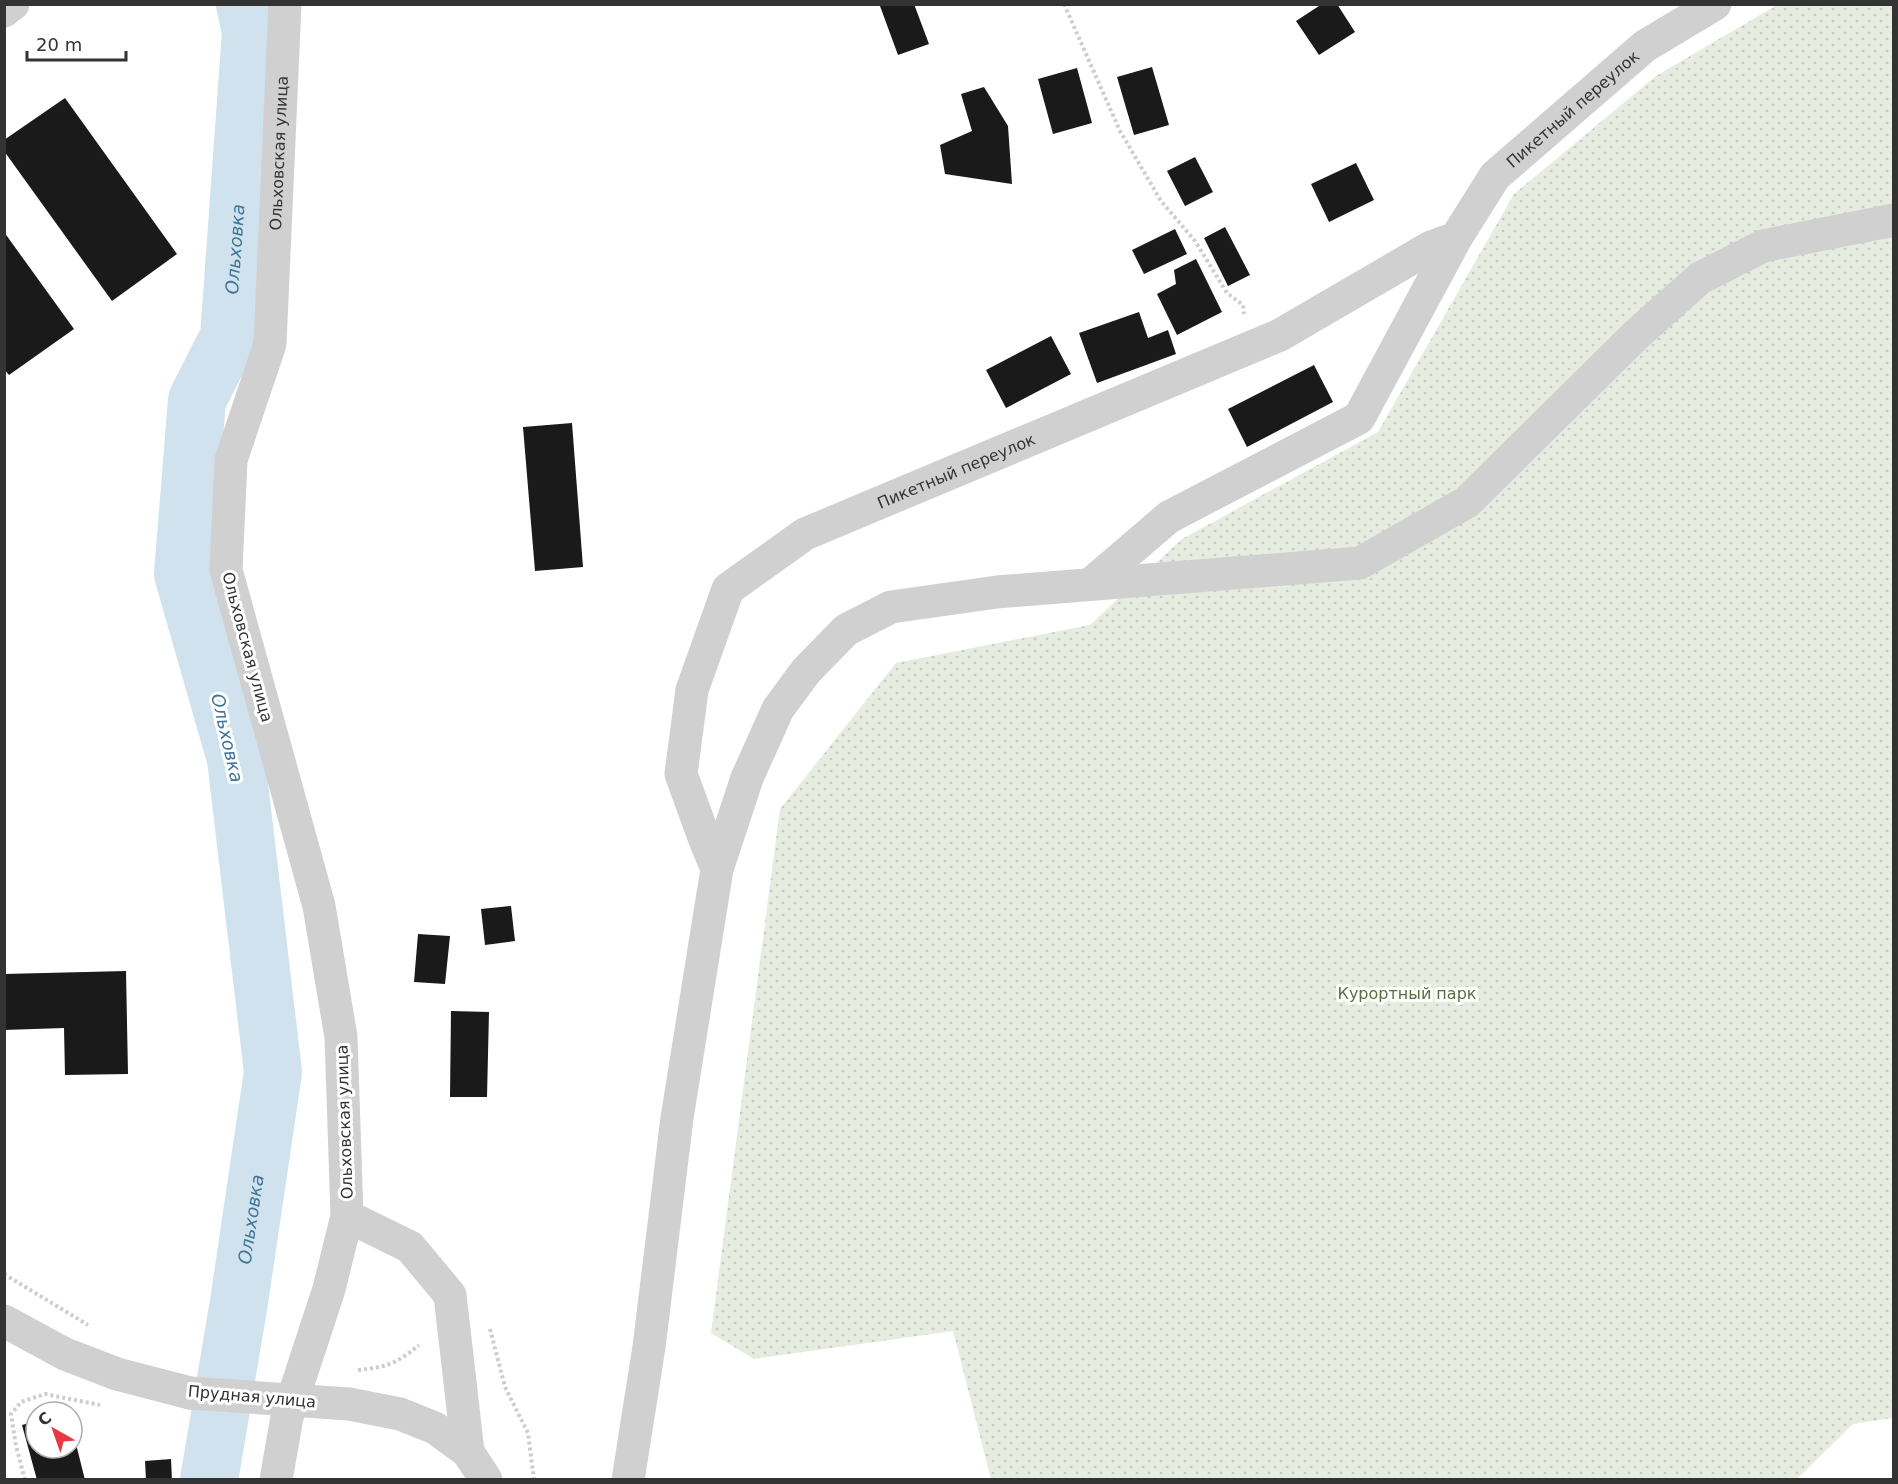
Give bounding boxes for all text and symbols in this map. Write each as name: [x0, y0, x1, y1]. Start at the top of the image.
scale bar: [27, 24, 126, 62]
text: 20 m: [36, 34, 82, 55]
street label: Пикетный переулок: [1503, 46, 1643, 172]
street label: Ольховская улица: [266, 75, 292, 231]
water label: Ольховка: [221, 203, 249, 295]
street label: Пикетный переулок: [875, 430, 1038, 513]
street label: Ольховская улица: [218, 570, 277, 724]
water label: Ольховка: [207, 691, 248, 784]
park label: Курортный парк: [1338, 984, 1477, 1003]
street label: Ольховская улица: [332, 1044, 357, 1200]
water label: Ольховка: [234, 1173, 268, 1266]
street label: Прудная улица: [187, 1381, 317, 1412]
north arrow: [24, 1400, 84, 1460]
text: С: [34, 1408, 55, 1430]

